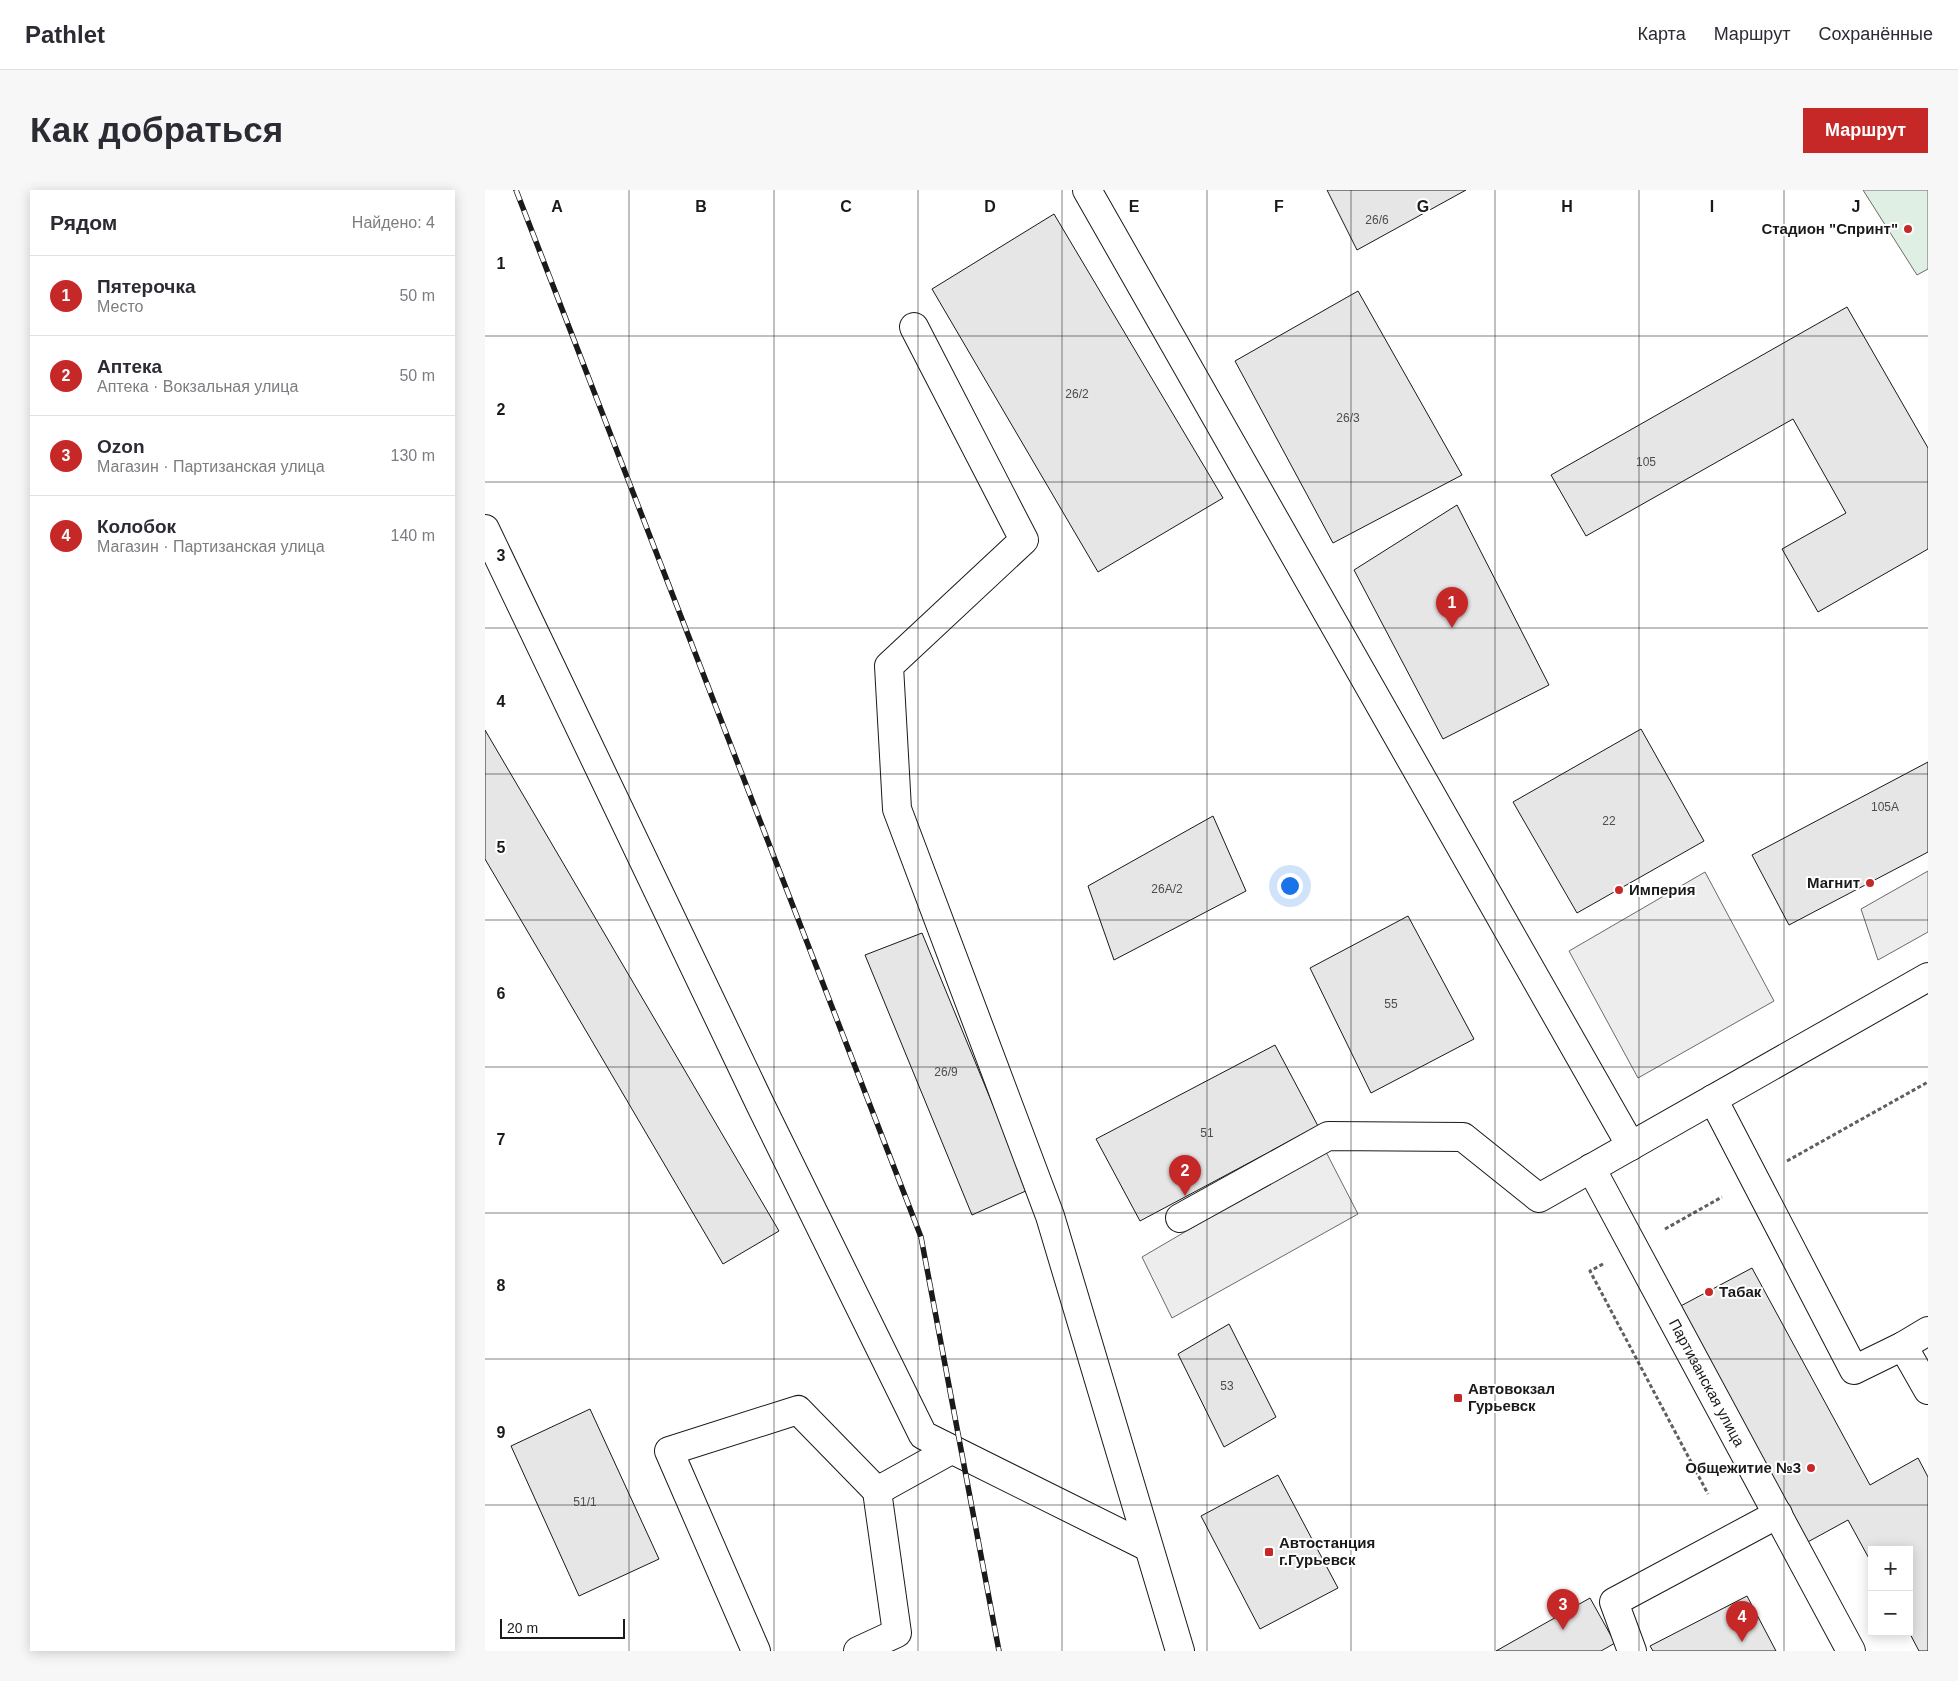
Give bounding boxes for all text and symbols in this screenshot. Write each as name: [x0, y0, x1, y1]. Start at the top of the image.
text: Pathlet: [25, 21, 105, 48]
text: Карта: [1638, 24, 1686, 44]
text: Маршрут: [1714, 24, 1790, 44]
text: Сохранённые: [1818, 24, 1933, 44]
button: Маршрут: [1803, 108, 1928, 153]
text: Как добраться: [30, 110, 283, 149]
text: A: [551, 198, 563, 215]
text: B: [695, 198, 707, 215]
text: C: [840, 198, 852, 215]
text: D: [984, 198, 996, 215]
text: E: [1129, 198, 1140, 215]
text: F: [1274, 198, 1284, 215]
text: G: [1417, 198, 1429, 215]
text: H: [1561, 198, 1573, 215]
text: I: [1710, 198, 1714, 215]
text: J: [1852, 198, 1860, 215]
text: Рядом: [50, 211, 117, 234]
house number: 26/6: [1365, 213, 1389, 227]
text: Найдено: 4: [352, 214, 435, 231]
place label: Стадион "Спринт": [1761, 220, 1898, 237]
marker: Стадион "Спринт": [1902, 223, 1914, 235]
text: 1: [497, 255, 506, 272]
text: Пятерочка: [97, 276, 195, 297]
text: 1: [62, 287, 70, 304]
text: 50 m: [399, 287, 435, 304]
text: Место: [97, 298, 143, 315]
text: Аптека: [97, 356, 162, 377]
text: 2: [62, 367, 70, 384]
text: 50 m: [399, 367, 435, 384]
text: Аптека · Вокзальная улица: [97, 378, 298, 395]
house number: 26/2: [1065, 387, 1089, 401]
text: 2: [497, 401, 506, 418]
house number: 26/3: [1336, 411, 1360, 425]
text: Ozon: [97, 436, 145, 457]
text: 3: [62, 447, 70, 464]
text: 130 m: [391, 447, 435, 464]
house number: 105: [1636, 455, 1656, 469]
text: Магазин · Партизанская улица: [97, 458, 325, 475]
text: Колобок: [97, 516, 176, 537]
text: 4: [62, 527, 70, 544]
text: 140 m: [391, 527, 435, 544]
text: Магазин · Партизанская улица: [97, 538, 325, 555]
text: 3: [497, 547, 506, 564]
pin: 1: [1436, 587, 1468, 628]
text: 4: [497, 693, 506, 710]
house number: 105А: [1871, 800, 1899, 814]
house number: 22: [1602, 814, 1616, 828]
text: 5: [497, 839, 506, 856]
your location: [1277, 873, 1303, 899]
place label: Магнит: [1807, 874, 1860, 891]
marker: Магнит: [1864, 877, 1876, 889]
place label: Империя: [1629, 881, 1695, 898]
house number: 26А/2: [1151, 882, 1183, 896]
marker: Империя: [1613, 884, 1625, 896]
text: 6: [497, 985, 506, 1002]
house number: 55: [1384, 997, 1398, 1011]
house number: 26/9: [934, 1065, 958, 1079]
house number: 51: [1200, 1126, 1214, 1140]
text: 7: [497, 1131, 506, 1148]
pin: 2: [1169, 1155, 1201, 1196]
text: 8: [497, 1277, 506, 1294]
place label: Табак: [1719, 1283, 1762, 1300]
marker: Табак: [1703, 1286, 1715, 1298]
street label: Партизанская улица: [1666, 1316, 1749, 1450]
house number: 53: [1220, 1379, 1234, 1393]
place label: Автовокзал Гурьевск: [1468, 1380, 1555, 1414]
marker: Автовокзал Гурьевск: [1452, 1392, 1464, 1404]
text: 9: [497, 1424, 506, 1441]
place label: Общежитие №3: [1685, 1459, 1801, 1476]
marker: Общежитие №3: [1805, 1462, 1817, 1474]
house number: 51/1: [573, 1495, 597, 1509]
place label: Автостанция г.Гурьевск: [1279, 1534, 1375, 1568]
marker: Автостанция г.Гурьевск: [1263, 1546, 1275, 1558]
map controls: [1868, 1546, 1913, 1636]
button: +: [1868, 1546, 1913, 1591]
pin: 3: [1547, 1589, 1579, 1630]
button: −: [1868, 1591, 1913, 1636]
pin: 4: [1726, 1601, 1758, 1642]
scale bar: [500, 1616, 625, 1639]
text: 20 m: [507, 1620, 538, 1636]

